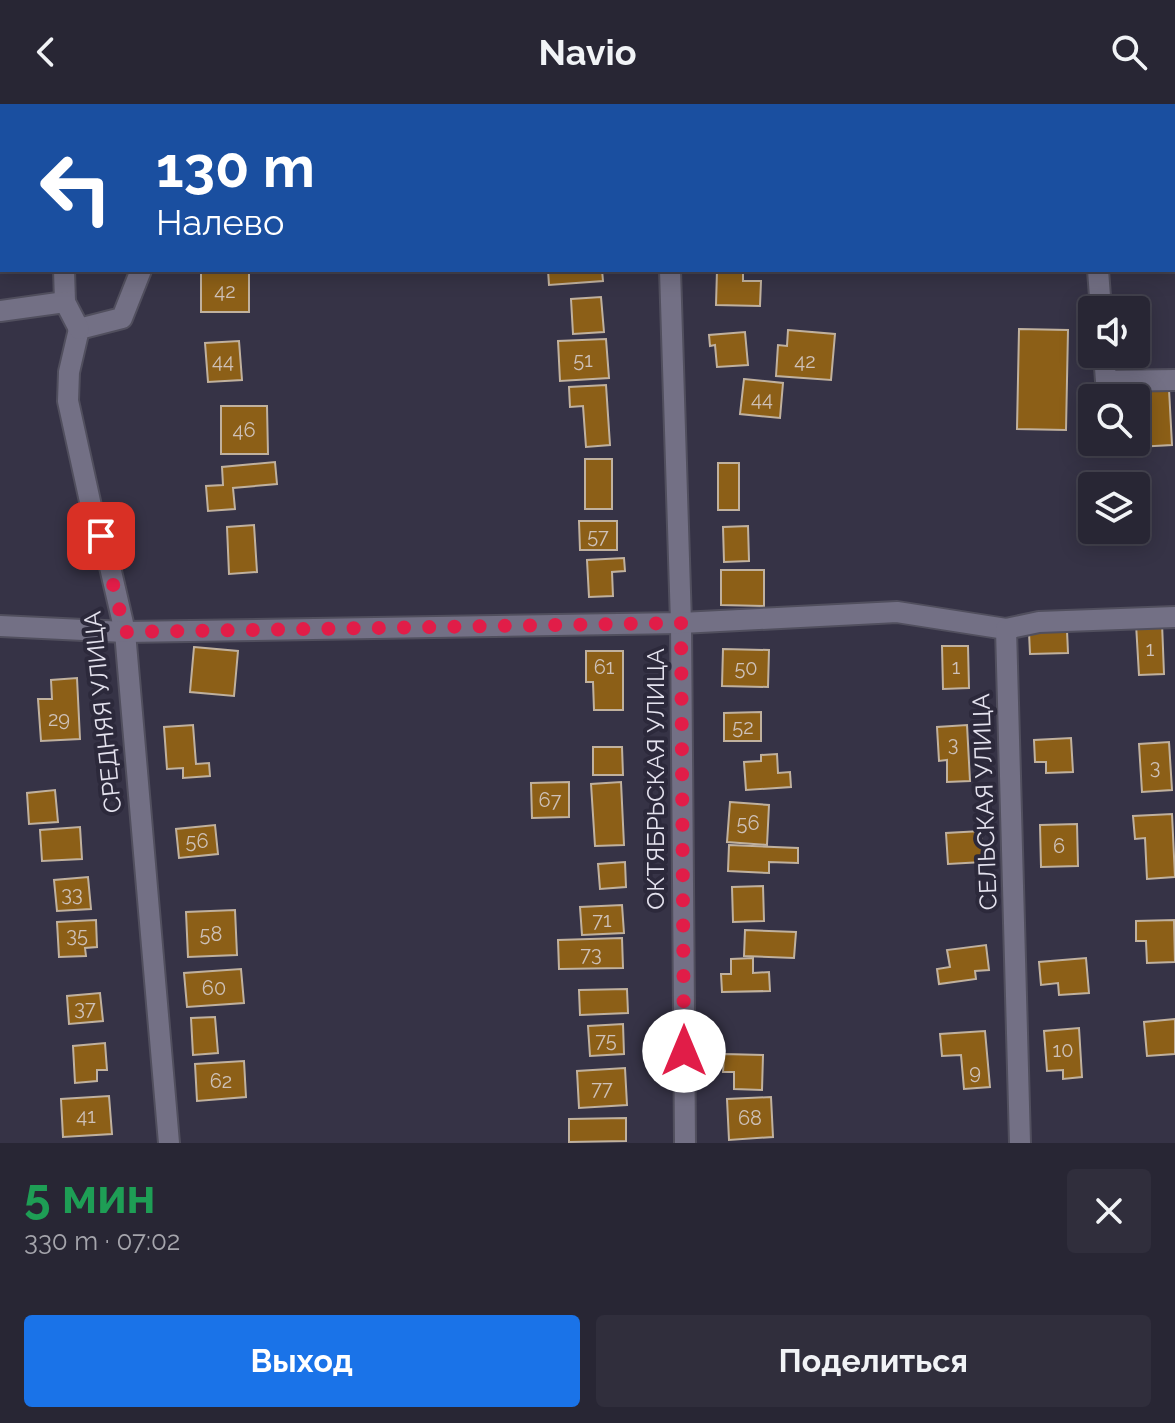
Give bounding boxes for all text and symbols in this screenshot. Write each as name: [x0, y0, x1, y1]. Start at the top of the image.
icon: back: [24, 30, 68, 74]
icon: search: [1107, 30, 1151, 74]
text: Navio: [538, 31, 637, 73]
text: 130 m: [156, 134, 315, 200]
icon: left: [24, 136, 128, 240]
text: Налево: [156, 201, 284, 243]
house number: 42: [214, 279, 236, 303]
map controls: [1078, 296, 1150, 544]
button: sound: [1078, 296, 1150, 368]
house number: 51: [573, 348, 593, 372]
house number: 44: [212, 349, 234, 373]
house number: 42: [794, 349, 816, 373]
button: search: [1078, 384, 1150, 456]
house number: 44: [751, 387, 773, 411]
house number: 46: [233, 418, 255, 442]
button: layers: [1078, 472, 1150, 544]
pin: [67, 502, 135, 570]
icon: arrive: [79, 514, 123, 558]
house number: 57: [587, 524, 609, 548]
street label: СРЕДНЯЯ УЛИЦА: [77, 610, 128, 814]
house number: 1: [1146, 637, 1155, 661]
street label: ОКТЯБРЬСКАЯ УЛИЦА: [641, 648, 670, 910]
house number: 61: [594, 655, 615, 679]
house number: 1: [952, 655, 961, 679]
house number: 50: [734, 656, 758, 680]
street label: СЕЛЬСКАЯ УЛИЦА: [966, 693, 1003, 911]
house number: 29: [48, 707, 70, 731]
house number: 52: [732, 715, 754, 739]
house number: 3: [948, 732, 958, 756]
house number: 3: [1150, 755, 1160, 779]
house number: 67: [539, 788, 562, 812]
house number: 56: [737, 811, 759, 835]
house number: 56: [186, 829, 208, 853]
house number: 6: [1053, 834, 1065, 858]
house number: 33: [61, 882, 83, 906]
house number: 71: [592, 908, 612, 932]
house number: 58: [200, 922, 222, 946]
house number: 35: [66, 923, 88, 947]
house number: 73: [580, 942, 602, 966]
house number: 60: [202, 976, 226, 1000]
house number: 37: [74, 996, 96, 1020]
position arrow: [642, 1009, 726, 1093]
house number: 75: [595, 1028, 617, 1052]
house number: 10: [1053, 1038, 1073, 1062]
house number: 9: [969, 1060, 981, 1084]
house number: 62: [210, 1069, 232, 1093]
house number: 77: [591, 1076, 613, 1100]
house number: 41: [76, 1104, 96, 1128]
house number: 68: [738, 1106, 762, 1130]
text: 5 мин: [24, 1168, 156, 1224]
button: close: [1067, 1169, 1151, 1253]
text: 330 m · 07:02: [24, 1226, 180, 1256]
button: Выход: [24, 1315, 580, 1407]
button: Поделиться: [596, 1315, 1151, 1407]

